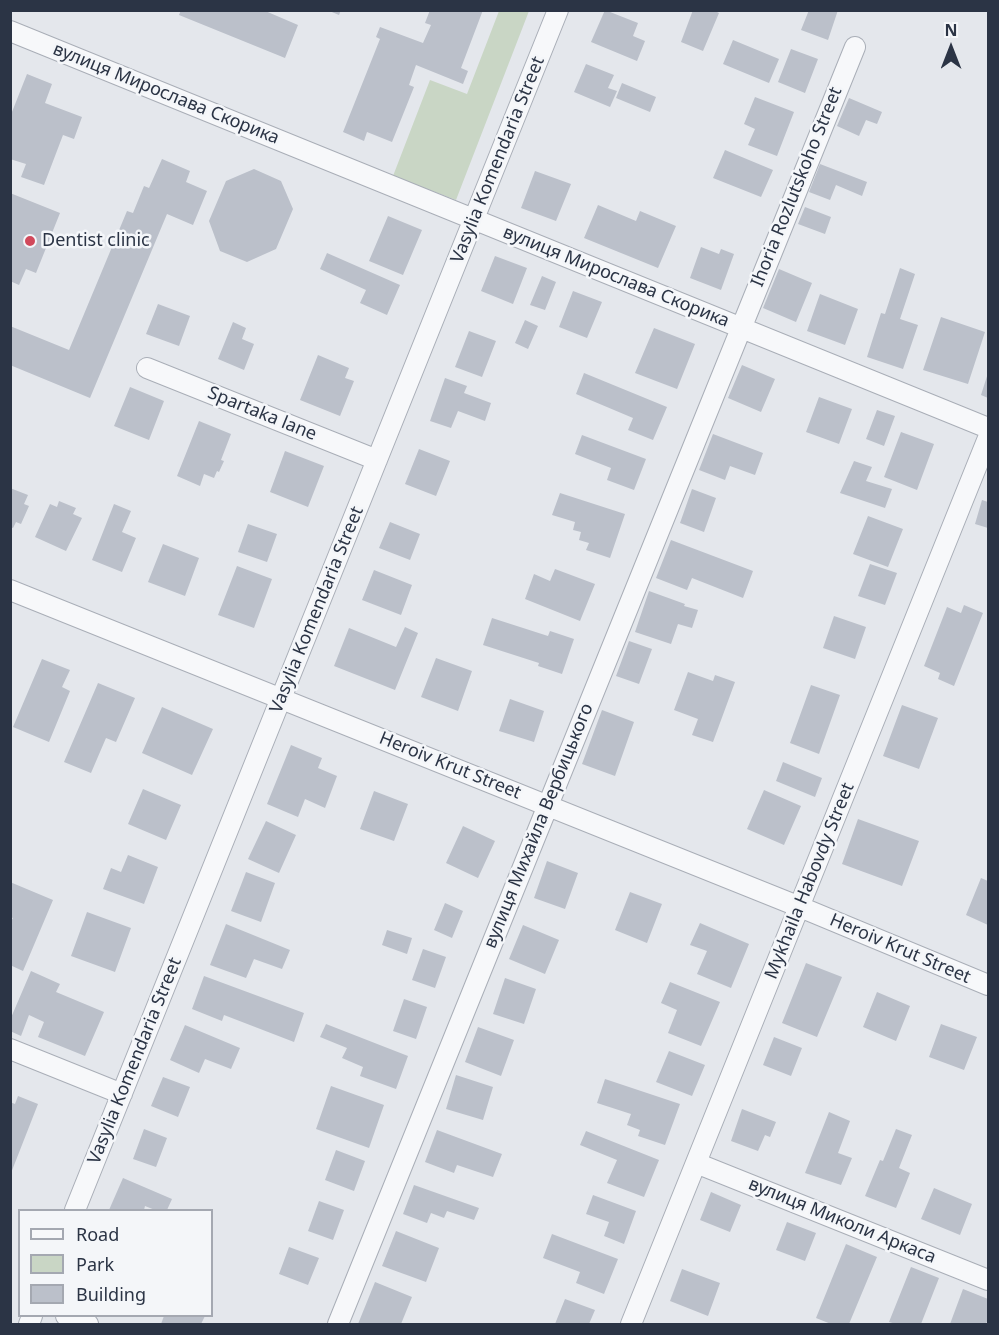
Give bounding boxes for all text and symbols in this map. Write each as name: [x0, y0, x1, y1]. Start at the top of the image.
north arrow: [921, 18, 981, 78]
text: N: [944, 19, 958, 41]
street label: вулиця Мирослава Скорика: [50, 39, 282, 149]
street label: Vasylia Komendaria Street: [447, 54, 549, 266]
street label: Ihoria Rozlutskoho Street: [747, 84, 847, 290]
street label: вулиця Мирослава Скорика: [500, 222, 732, 332]
place label: Dentist clinic: [42, 230, 150, 252]
marker: Dentist clinic: [23, 234, 37, 248]
street label: Spartaka lane: [204, 382, 320, 446]
street label: Vasylia Komendaria Street: [266, 504, 368, 716]
street label: вулиця Михайла Вербицького: [480, 700, 598, 952]
street label: Heroiv Krut Street: [376, 728, 524, 804]
street label: Mykhaila Habovdy Street: [761, 780, 859, 982]
street label: Heroiv Krut Street: [826, 910, 974, 988]
street label: Vasylia Komendaria Street: [84, 955, 186, 1167]
street label: вулиця Миколи Аркаса: [745, 1173, 939, 1269]
legend: [18, 1209, 213, 1317]
text: Road: [76, 1222, 119, 1246]
text: Park: [76, 1252, 114, 1276]
text: Building: [76, 1282, 146, 1306]

